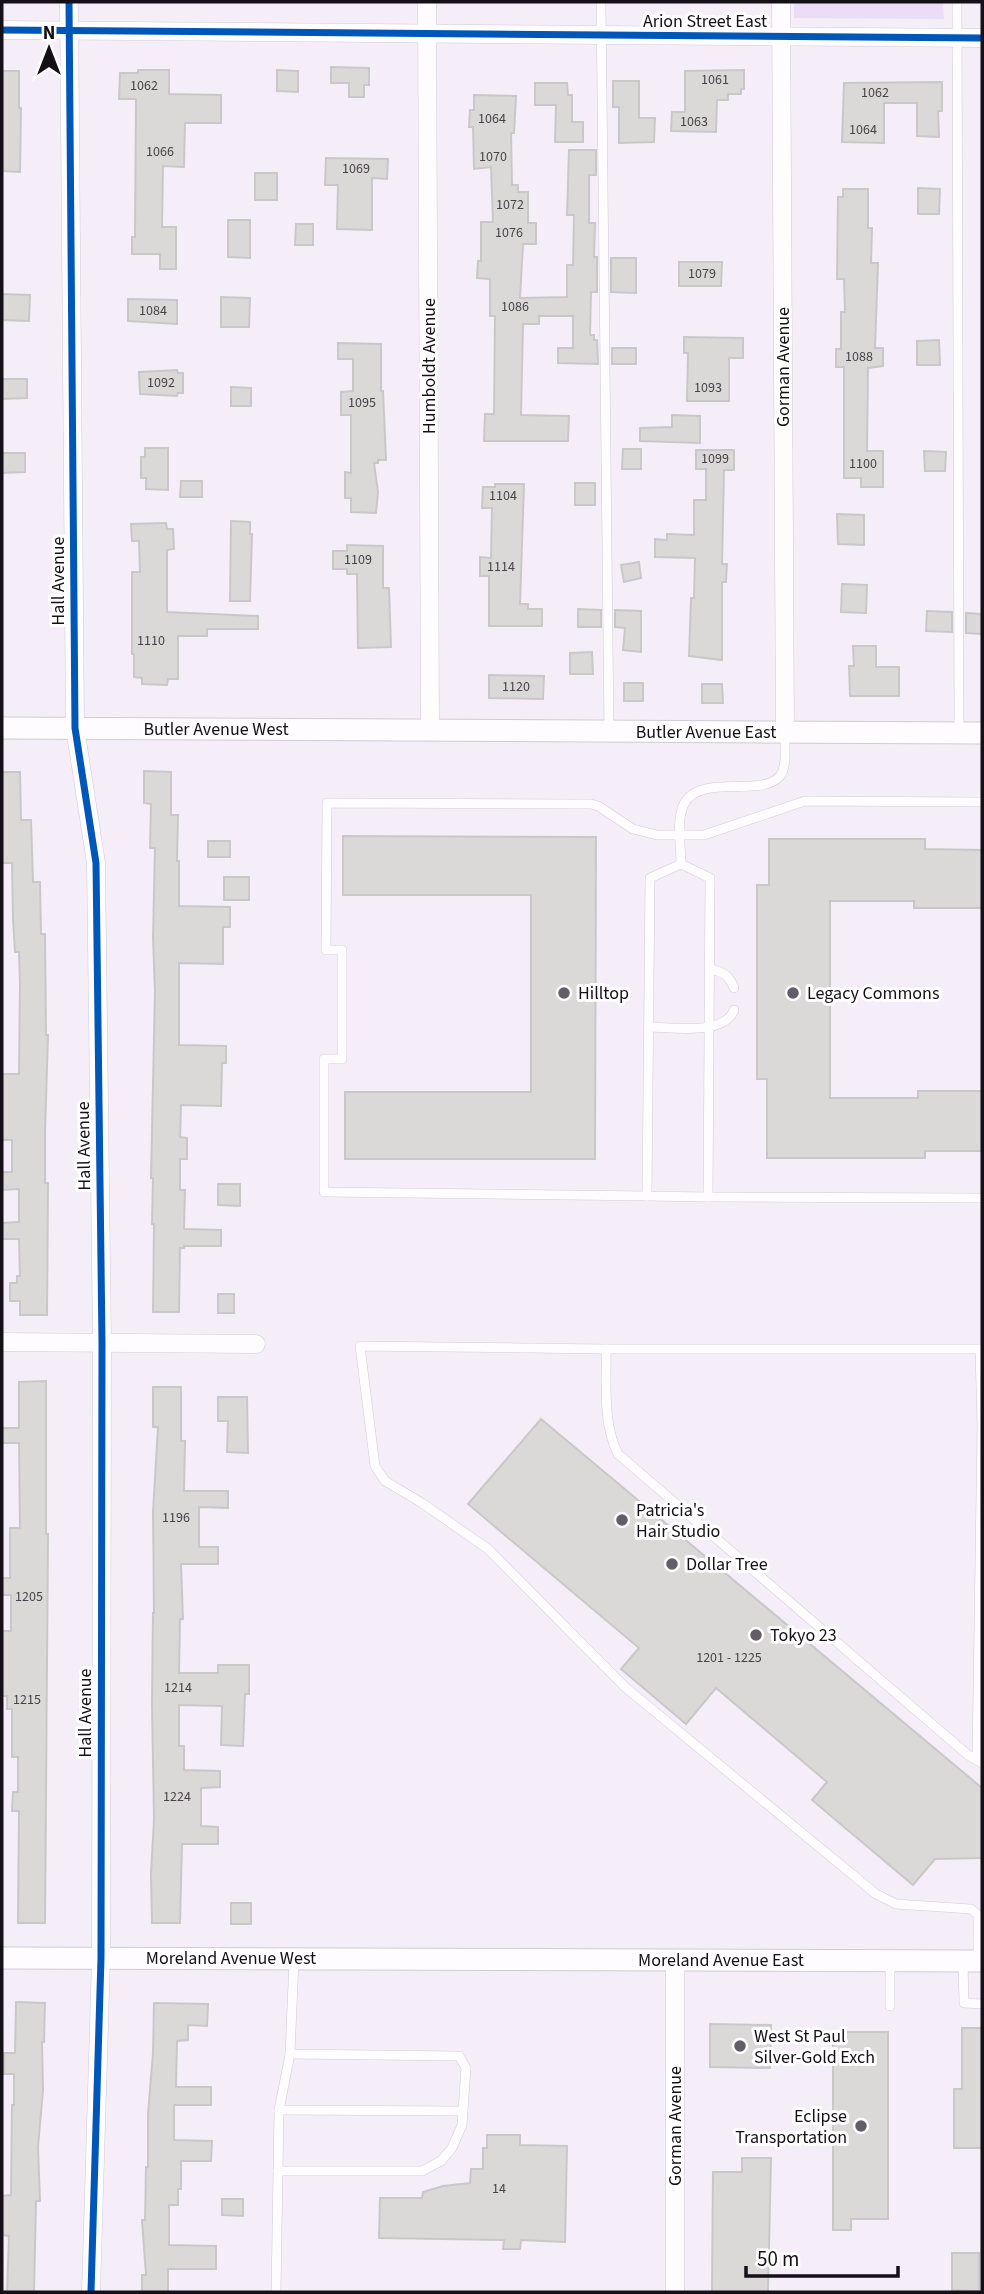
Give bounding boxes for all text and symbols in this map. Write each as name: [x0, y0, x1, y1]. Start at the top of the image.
street label: Arion Street East: [643, 9, 767, 34]
north arrow: [14, 14, 84, 84]
text: N: [43, 20, 55, 47]
house number: 1061: [701, 70, 729, 90]
house number: 1062: [130, 76, 158, 96]
house number: 1062: [861, 83, 889, 103]
house number: 1064: [478, 109, 506, 129]
house number: 1063: [680, 112, 708, 132]
house number: 1064: [849, 120, 877, 140]
house number: 1066: [146, 142, 174, 162]
house number: 1070: [479, 147, 507, 167]
house number: 1069: [342, 159, 370, 179]
house number: 1072: [496, 195, 524, 215]
house number: 1076: [495, 223, 523, 243]
house number: 1079: [688, 264, 716, 284]
house number: 1086: [501, 297, 529, 317]
street label: Humboldt Avenue: [417, 298, 442, 434]
house number: 1084: [139, 301, 167, 321]
street label: Gorman Avenue: [771, 307, 796, 427]
house number: 1088: [845, 347, 873, 367]
house number: 1092: [147, 373, 175, 393]
house number: 1093: [694, 378, 722, 398]
house number: 1095: [348, 393, 376, 413]
house number: 1099: [701, 449, 729, 469]
house number: 1100: [849, 454, 877, 474]
house number: 1104: [489, 486, 517, 506]
street label: Hall Avenue: [46, 536, 71, 626]
house number: 1109: [344, 550, 372, 570]
house number: 1114: [487, 557, 515, 577]
house number: 1110: [137, 631, 165, 651]
house number: 1120: [502, 677, 530, 697]
street label: Butler Avenue West: [143, 717, 289, 742]
street label: Butler Avenue East: [636, 720, 776, 745]
place label: Hilltop: [578, 981, 629, 1006]
place label: Legacy Commons: [807, 981, 939, 1006]
marker: Hilltop: [556, 985, 572, 1001]
marker: Legacy Commons: [785, 985, 801, 1001]
street label: Hall Avenue: [71, 1101, 97, 1191]
place label: Patricia's Hair Studio: [636, 1498, 720, 1544]
house number: 1196: [162, 1508, 190, 1528]
marker: Patricia's Hair Studio: [614, 1512, 630, 1528]
place label: Dollar Tree: [686, 1552, 768, 1577]
marker: Dollar Tree: [664, 1556, 680, 1572]
house number: 1205: [15, 1587, 43, 1607]
place label: Tokyo 23: [770, 1623, 837, 1648]
marker: Tokyo 23: [748, 1627, 764, 1643]
house number: 1201 - 1225: [696, 1648, 762, 1668]
street label: Hall Avenue: [73, 1668, 98, 1758]
house number: 1214: [164, 1678, 192, 1698]
house number: 1215: [13, 1690, 41, 1710]
house number: 1224: [163, 1787, 191, 1807]
street label: Moreland Avenue West: [146, 1946, 316, 1971]
street label: Moreland Avenue East: [638, 1948, 804, 1973]
place label: West St Paul Silver-Gold Exch: [754, 2024, 875, 2070]
marker: West St Paul Silver-Gold Exch: [732, 2038, 748, 2054]
street label: Gorman Avenue: [663, 2066, 688, 2186]
place label: Eclipse Transportation: [735, 2104, 847, 2150]
marker: Eclipse Transportation: [853, 2118, 869, 2134]
house number: 14: [492, 2179, 506, 2199]
scale bar: [746, 2234, 898, 2278]
text: 50 m: [757, 2244, 799, 2274]

